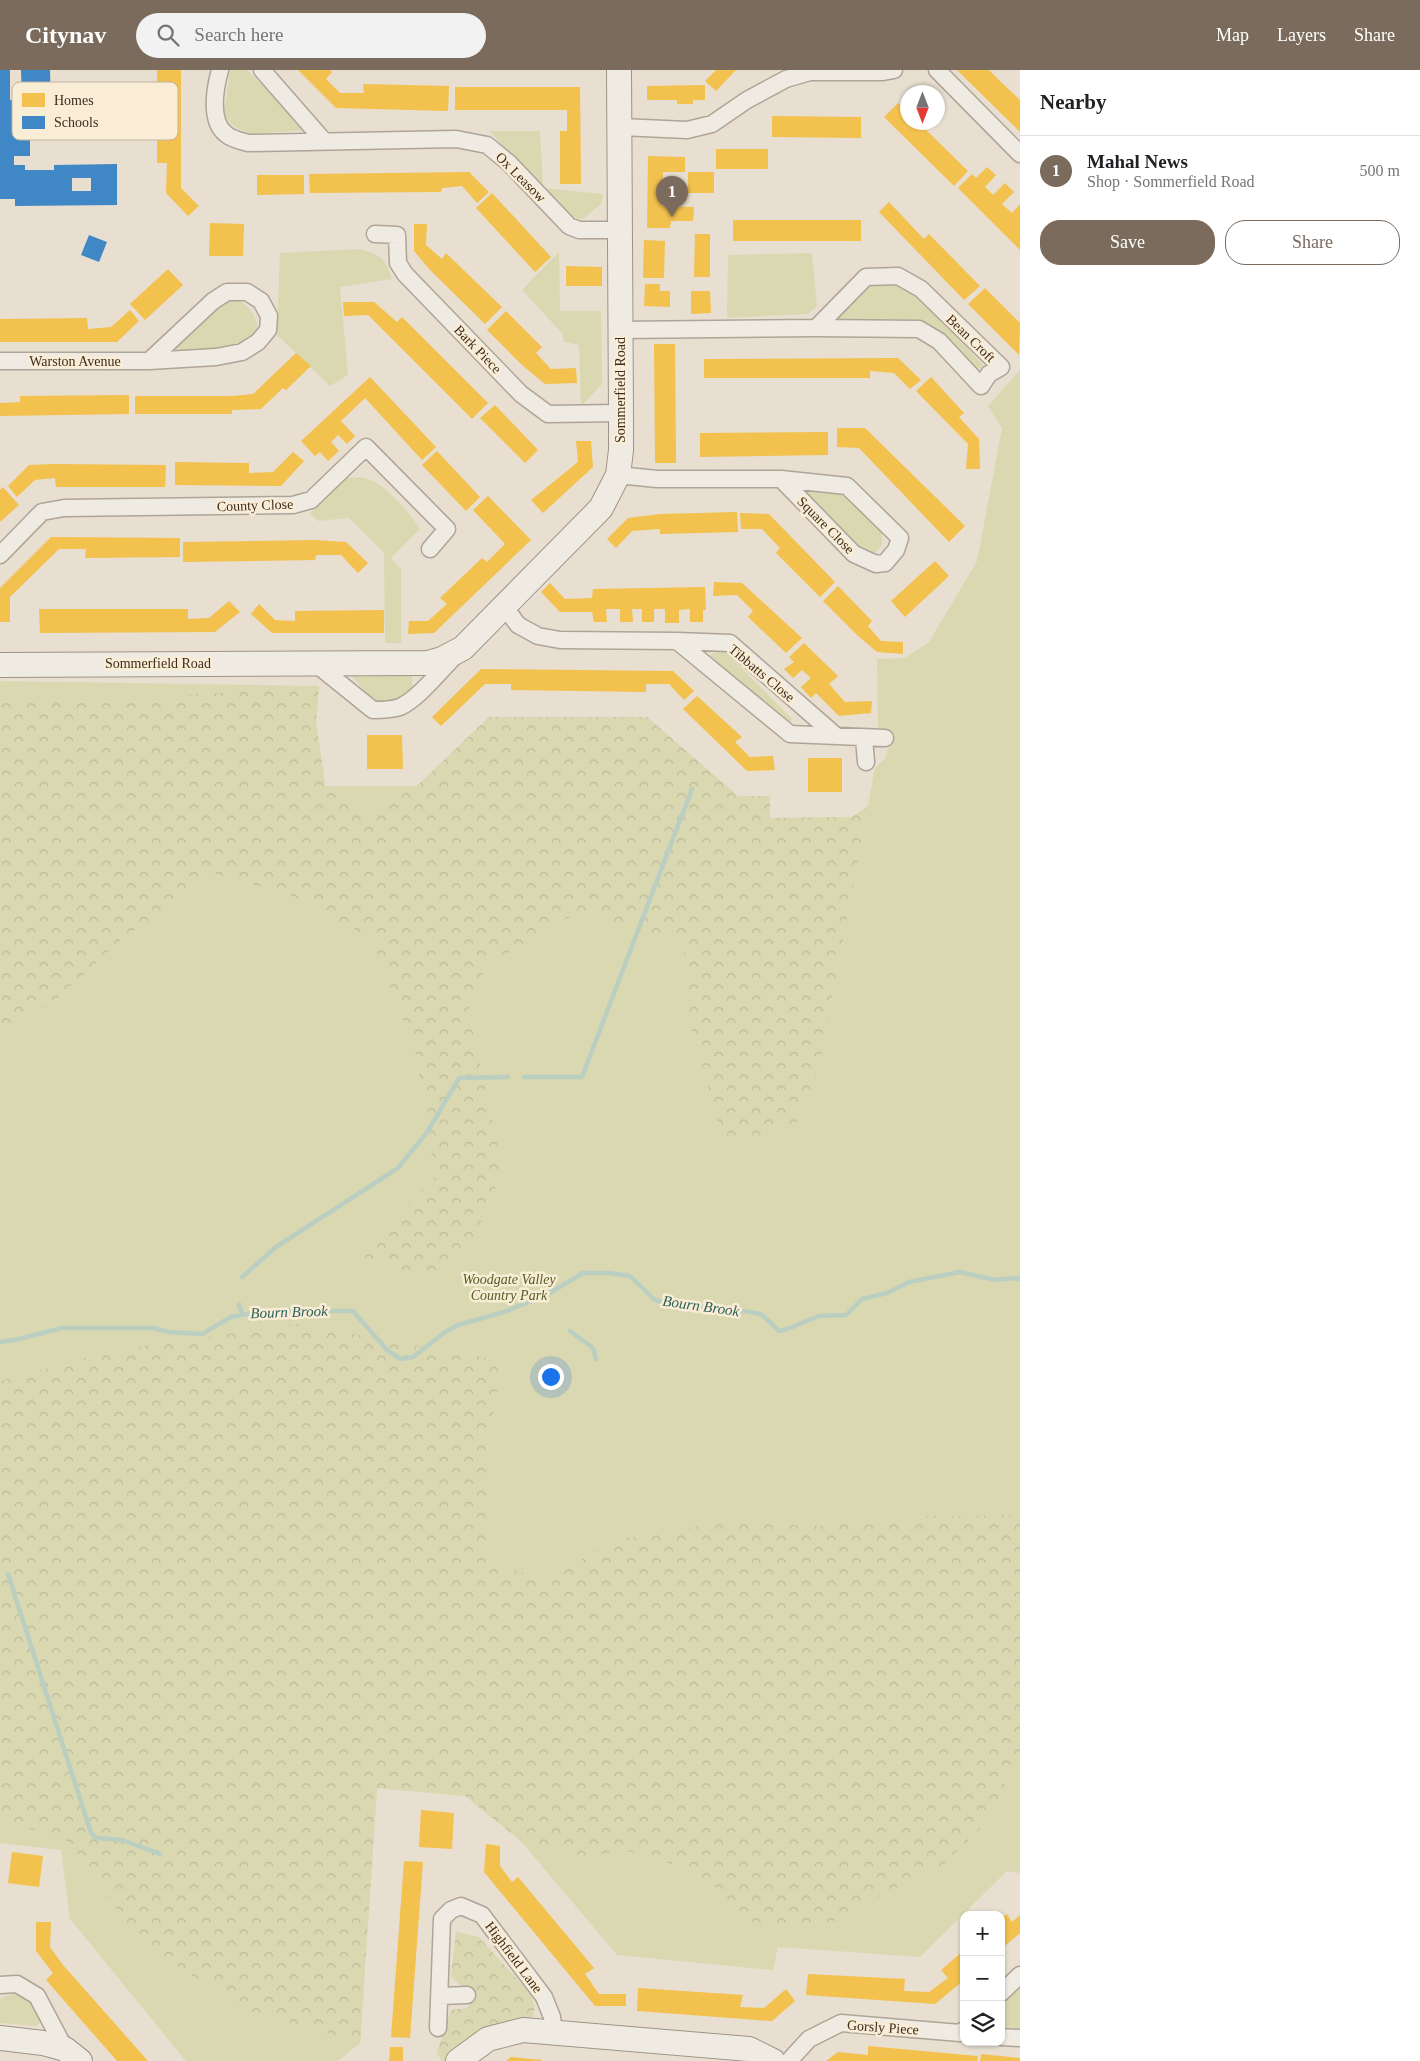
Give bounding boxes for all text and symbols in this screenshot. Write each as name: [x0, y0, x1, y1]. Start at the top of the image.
search box: [136, 13, 486, 58]
icon: search: [154, 21, 182, 49]
text: Citynav: [25, 22, 106, 48]
text: Search here: [194, 24, 283, 45]
text: Map: [1216, 25, 1249, 45]
text: Layers: [1277, 25, 1326, 45]
text: Share: [1354, 25, 1395, 45]
legend: [12, 82, 178, 140]
north arrow: [900, 85, 945, 130]
text: Nearby: [1040, 90, 1107, 114]
text: Homes: [54, 93, 94, 108]
text: Schools: [54, 115, 98, 130]
street label: Ox Leasow: [493, 149, 549, 206]
text: Mahal News: [1087, 151, 1188, 172]
text: 1: [1052, 162, 1060, 179]
text: 500 m: [1360, 162, 1400, 179]
text: Shop · Sommerfield Road: [1087, 173, 1255, 190]
pin: 1: [656, 176, 688, 217]
button: Save: [1040, 220, 1215, 265]
button: Share: [1225, 220, 1400, 265]
street label: Bean Croft: [943, 311, 998, 365]
street label: Bark Piece: [451, 322, 504, 377]
street label: Sommerfield Road: [613, 337, 628, 443]
street label: Warston Avenue: [29, 354, 121, 369]
street label: Square Close: [794, 494, 857, 557]
street label: County Close: [216, 497, 294, 514]
street label: Tibbatts Close: [726, 642, 797, 705]
street label: Sommerfield Road: [105, 656, 211, 671]
park label: Woodgate Valley Country Park: [462, 1272, 556, 1303]
water label: Bourn Brook: [662, 1293, 741, 1319]
water label: Bourn Brook: [250, 1303, 328, 1321]
your location: [538, 1364, 564, 1390]
map controls: [960, 1911, 1005, 2046]
button: +: [960, 1911, 1005, 1956]
street label: Highfield Lane: [482, 1919, 545, 1996]
button: −: [960, 1956, 1005, 2001]
button: layers: [960, 2001, 1005, 2046]
street label: Gorsly Piece: [847, 2018, 919, 2037]

